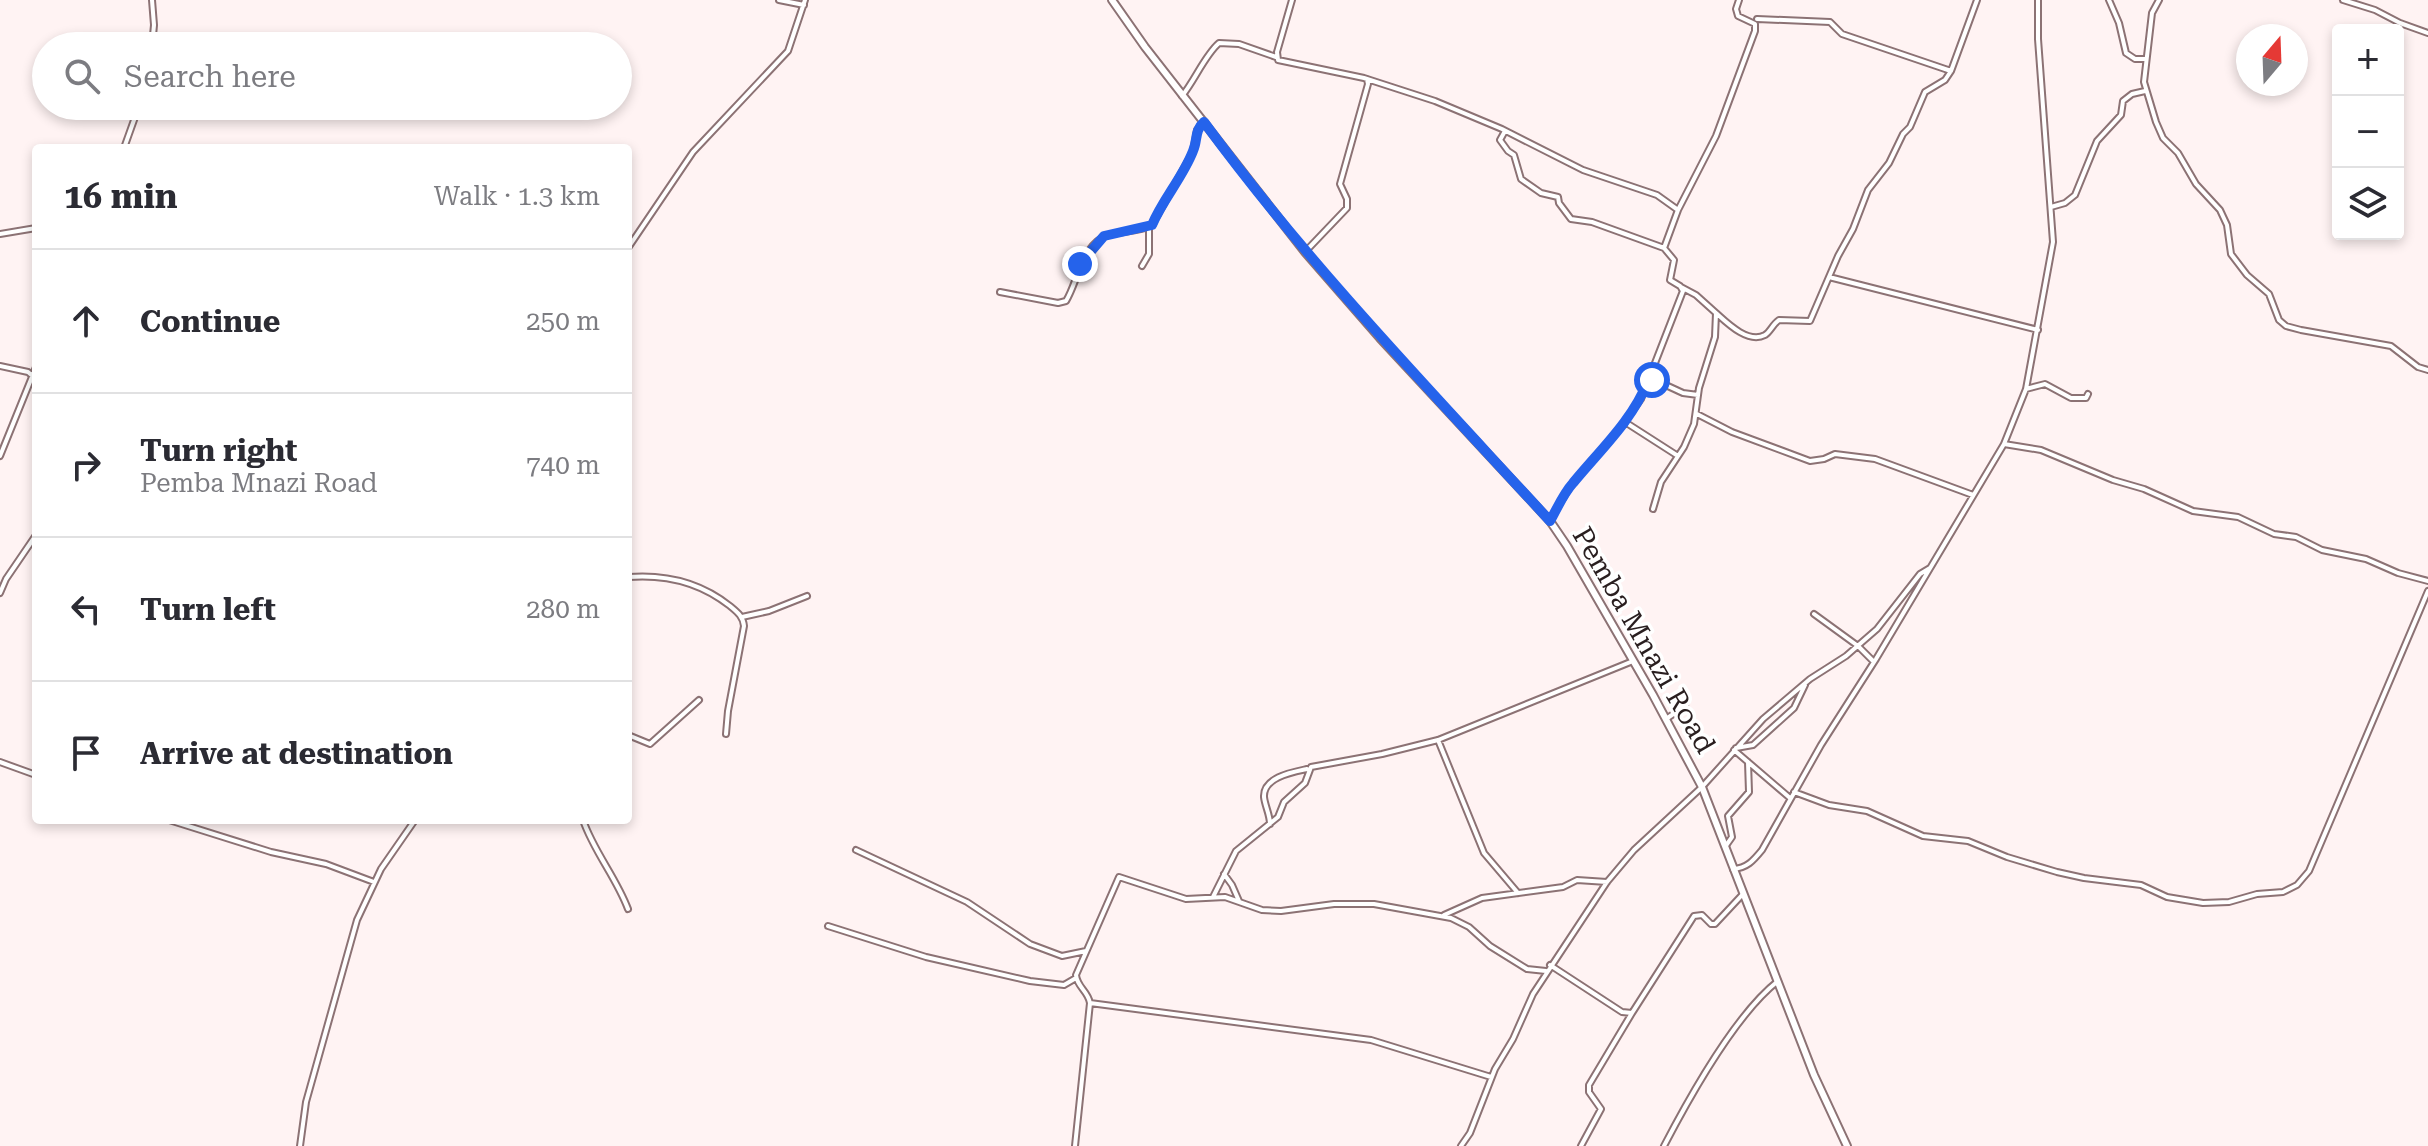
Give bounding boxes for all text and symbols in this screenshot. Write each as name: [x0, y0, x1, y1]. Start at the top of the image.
north arrow: [2236, 24, 2308, 96]
map controls: [2332, 24, 2404, 240]
button: +: [2332, 24, 2404, 96]
search box: [32, 32, 632, 120]
icon: search: [60, 54, 104, 98]
text: Search here: [124, 59, 296, 94]
button: −: [2332, 96, 2404, 168]
button: layers: [2332, 168, 2404, 240]
text: 16 min: [64, 176, 178, 216]
text: Walk · 1.3 km: [434, 181, 600, 211]
route end: [1062, 246, 1098, 282]
icon: ahead: [64, 299, 108, 343]
text: Continue: [140, 304, 280, 339]
text: 250 m: [526, 306, 600, 336]
route start: [1634, 362, 1670, 398]
text: Turn right: [140, 433, 297, 468]
icon: right: [64, 443, 108, 487]
text: 740 m: [526, 450, 600, 480]
text: Pemba Mnazi Road: [140, 468, 378, 498]
street label: Pemba Mnazi Road: [1566, 521, 1722, 759]
icon: left: [64, 587, 108, 631]
text: Turn left: [140, 592, 276, 627]
text: 280 m: [526, 594, 600, 624]
icon: arrive: [64, 731, 108, 775]
text: Arrive at destination: [140, 736, 453, 771]

